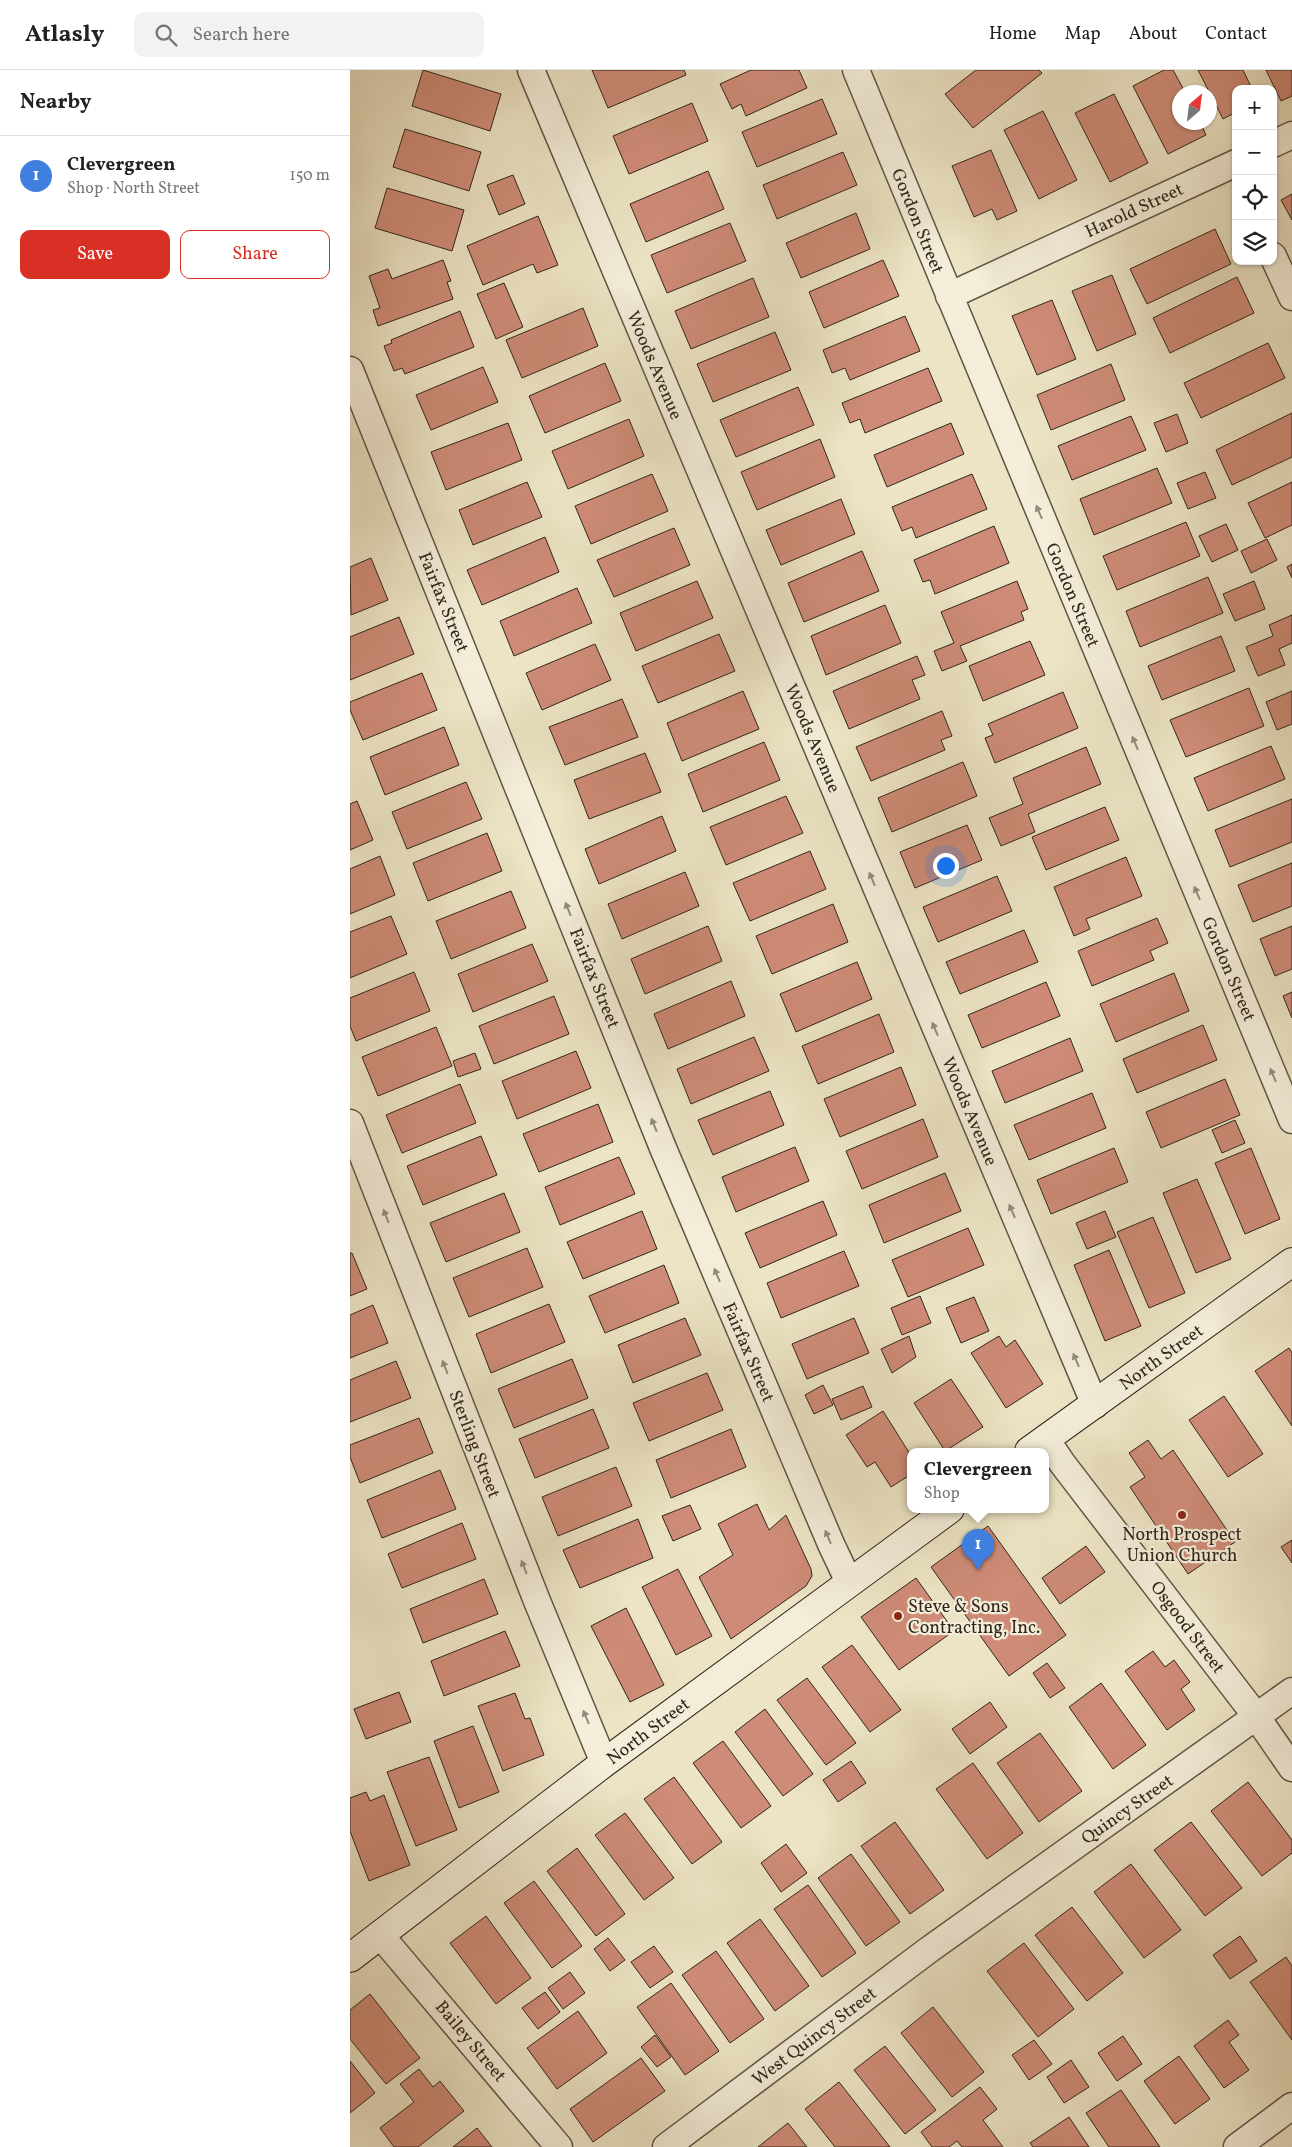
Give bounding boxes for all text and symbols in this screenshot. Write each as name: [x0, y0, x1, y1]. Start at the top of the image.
search box: [134, 12, 484, 57]
text: Atlasly: [25, 18, 104, 52]
icon: search: [152, 21, 180, 49]
text: Search here: [192, 22, 290, 48]
text: Home: [989, 22, 1037, 47]
text: Map: [1065, 22, 1101, 47]
text: About: [1129, 22, 1177, 47]
text: Contact: [1205, 22, 1267, 47]
north arrow: [1172, 85, 1217, 130]
map controls: [1232, 85, 1277, 265]
button: +: [1232, 85, 1277, 130]
text: Nearby: [20, 88, 91, 117]
button: −: [1232, 130, 1277, 175]
text: Clevergreen: [67, 152, 176, 178]
text: 1: [33, 165, 39, 187]
text: 150 m: [289, 165, 330, 187]
street label: Gordon Street: [884, 165, 949, 278]
button: locate: [1232, 175, 1277, 220]
text: Shop · North Street: [67, 178, 200, 200]
street label: Harold Street: [1081, 178, 1188, 245]
button: layers: [1232, 220, 1277, 265]
button: Save: [20, 230, 170, 279]
button: Share: [180, 230, 330, 279]
street label: Woods Avenue: [619, 307, 688, 424]
one-way arrow: [1034, 505, 1042, 519]
street label: Gordon Street: [1038, 539, 1105, 652]
street label: Fairfax Street: [411, 549, 474, 656]
street label: Woods Avenue: [777, 680, 846, 797]
one-way arrow: [1130, 736, 1138, 750]
your location: [933, 853, 959, 879]
one-way arrow: [868, 872, 876, 886]
one-way arrow: [1193, 886, 1201, 900]
one-way arrow: [564, 901, 572, 916]
street label: Gordon Street: [1194, 913, 1261, 1026]
street label: Fairfax Street: [562, 925, 625, 1032]
one-way arrow: [931, 1021, 939, 1036]
street label: Woods Avenue: [934, 1053, 1003, 1170]
one-way arrow: [1269, 1068, 1277, 1082]
one-way arrow: [650, 1117, 658, 1132]
one-way arrow: [1008, 1203, 1016, 1218]
one-way arrow: [382, 1208, 390, 1223]
one-way arrow: [712, 1268, 720, 1282]
street label: Fairfax Street: [715, 1299, 780, 1406]
street label: North Street: [1115, 1319, 1209, 1397]
one-way arrow: [1071, 1353, 1079, 1367]
one-way arrow: [441, 1359, 449, 1374]
street label: Sterling Street: [442, 1387, 506, 1502]
popup: [907, 1448, 1049, 1513]
text: Clevergreen: [924, 1457, 1032, 1483]
text: Shop: [924, 1483, 960, 1505]
marker: North Prospect Union Church: [1176, 1509, 1188, 1521]
place label: North Prospect Union Church: [1122, 1523, 1242, 1569]
pin: 1: [962, 1529, 994, 1570]
one-way arrow: [824, 1530, 832, 1545]
one-way arrow: [519, 1560, 527, 1575]
street label: Osgood Street: [1144, 1576, 1230, 1679]
place label: Steve & Sons Contracting, Inc.: [908, 1595, 1040, 1641]
marker: Steve & Sons Contracting, Inc.: [892, 1610, 904, 1622]
street label: North Street: [602, 1693, 696, 1772]
one-way arrow: [582, 1710, 590, 1724]
street label: Quincy Street: [1077, 1769, 1179, 1851]
street label: West Quincy Street: [747, 1982, 882, 2092]
street label: Bailey Street: [428, 1996, 511, 2088]

